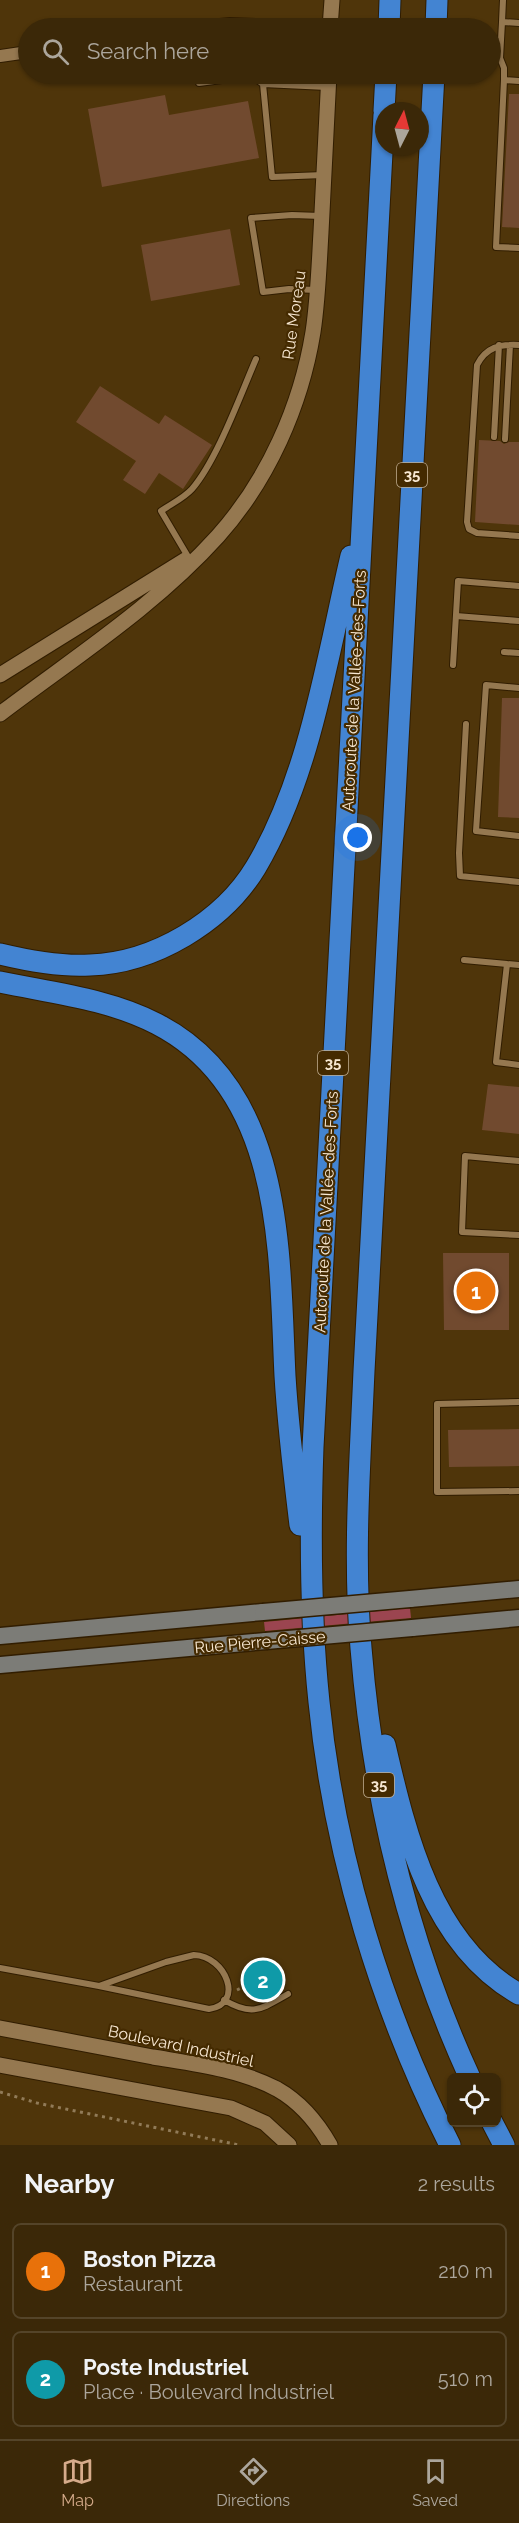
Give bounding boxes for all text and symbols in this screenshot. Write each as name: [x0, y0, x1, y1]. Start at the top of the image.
search box: [18, 18, 501, 84]
icon: search: [39, 35, 72, 68]
text: Search here: [87, 38, 209, 64]
north arrow: [375, 102, 429, 156]
street label: Rue Moreau: [278, 269, 310, 361]
road number: 35: [397, 463, 427, 487]
street label: Autoroute de la Vallée-des-Forts: [338, 569, 370, 812]
your location: [343, 823, 372, 852]
road number: 35: [318, 1051, 348, 1075]
street label: Autoroute de la Vallée-des-Forts: [310, 1090, 342, 1333]
pin: 1: [456, 1268, 496, 1314]
street label: Rue Pierre-Caisse: [194, 1627, 326, 1657]
road number: 35: [364, 1773, 394, 1797]
pin: 2: [244, 1958, 282, 2002]
street label: Boulevard Industriel: [106, 2021, 256, 2071]
map controls: [447, 2073, 501, 2127]
button: locate: [447, 2073, 501, 2127]
text: Nearby: [24, 2169, 114, 2199]
text: 2 results: [418, 2172, 495, 2196]
text: Boston Pizza: [83, 2246, 216, 2272]
text: 1: [41, 2259, 50, 2283]
text: 210 m: [438, 2259, 493, 2283]
text: Restaurant: [83, 2272, 183, 2296]
text: Poste Industriel: [83, 2354, 248, 2380]
text: 2: [40, 2367, 51, 2391]
text: 510 m: [438, 2367, 493, 2391]
text: Place · Boulevard Industriel: [83, 2380, 334, 2404]
tab: Map: [61, 2455, 94, 2510]
tab: Directions: [216, 2455, 290, 2510]
tab: Saved: [412, 2455, 458, 2510]

